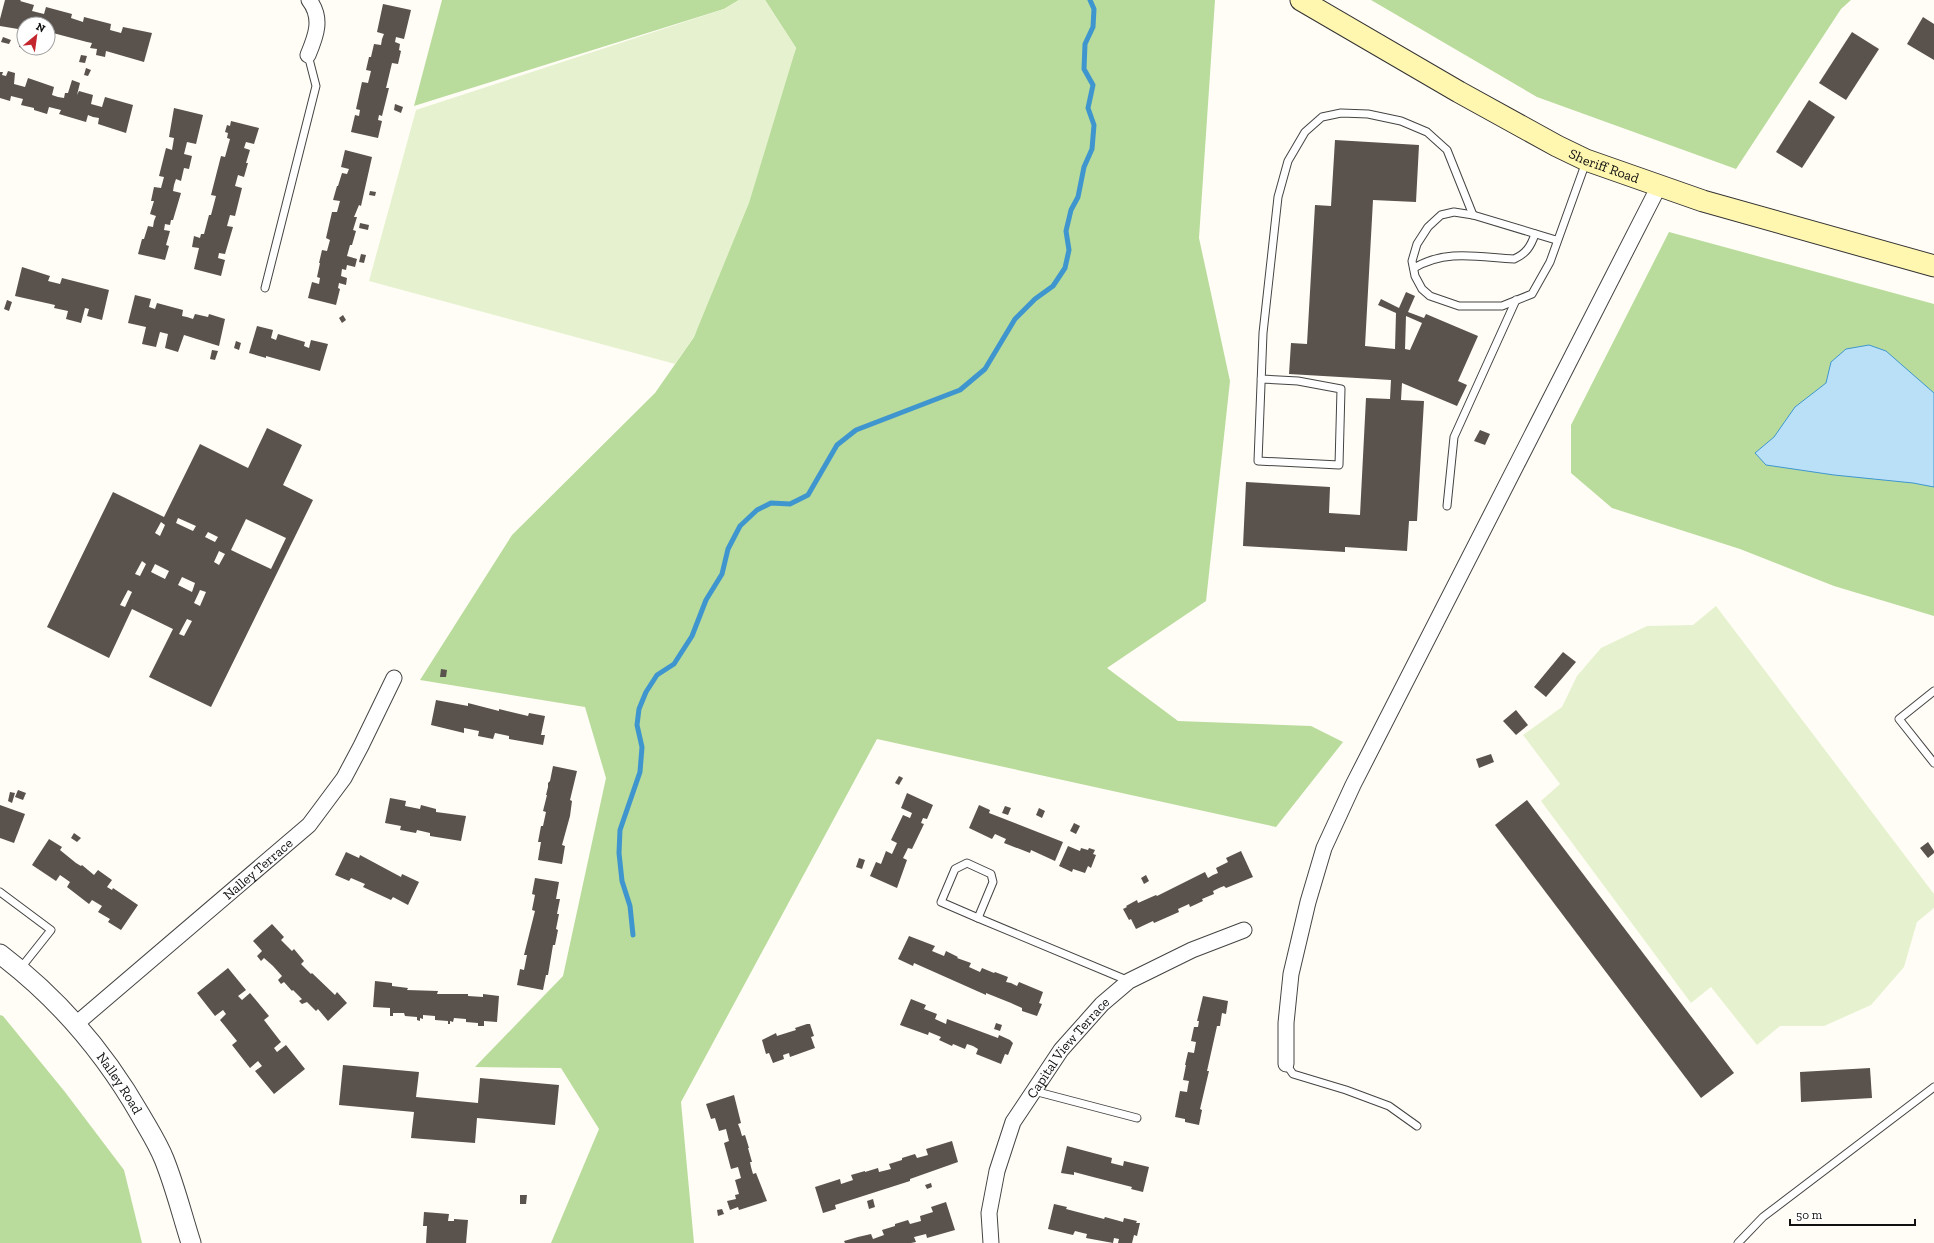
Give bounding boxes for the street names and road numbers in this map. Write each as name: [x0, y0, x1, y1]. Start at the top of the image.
street label: Sheriff Road: [1566, 145, 1642, 187]
street label: Nalley Terrace: [220, 834, 297, 904]
street label: Capital View Terrace: [1023, 993, 1113, 1102]
street label: Nalley Road: [93, 1049, 146, 1117]

